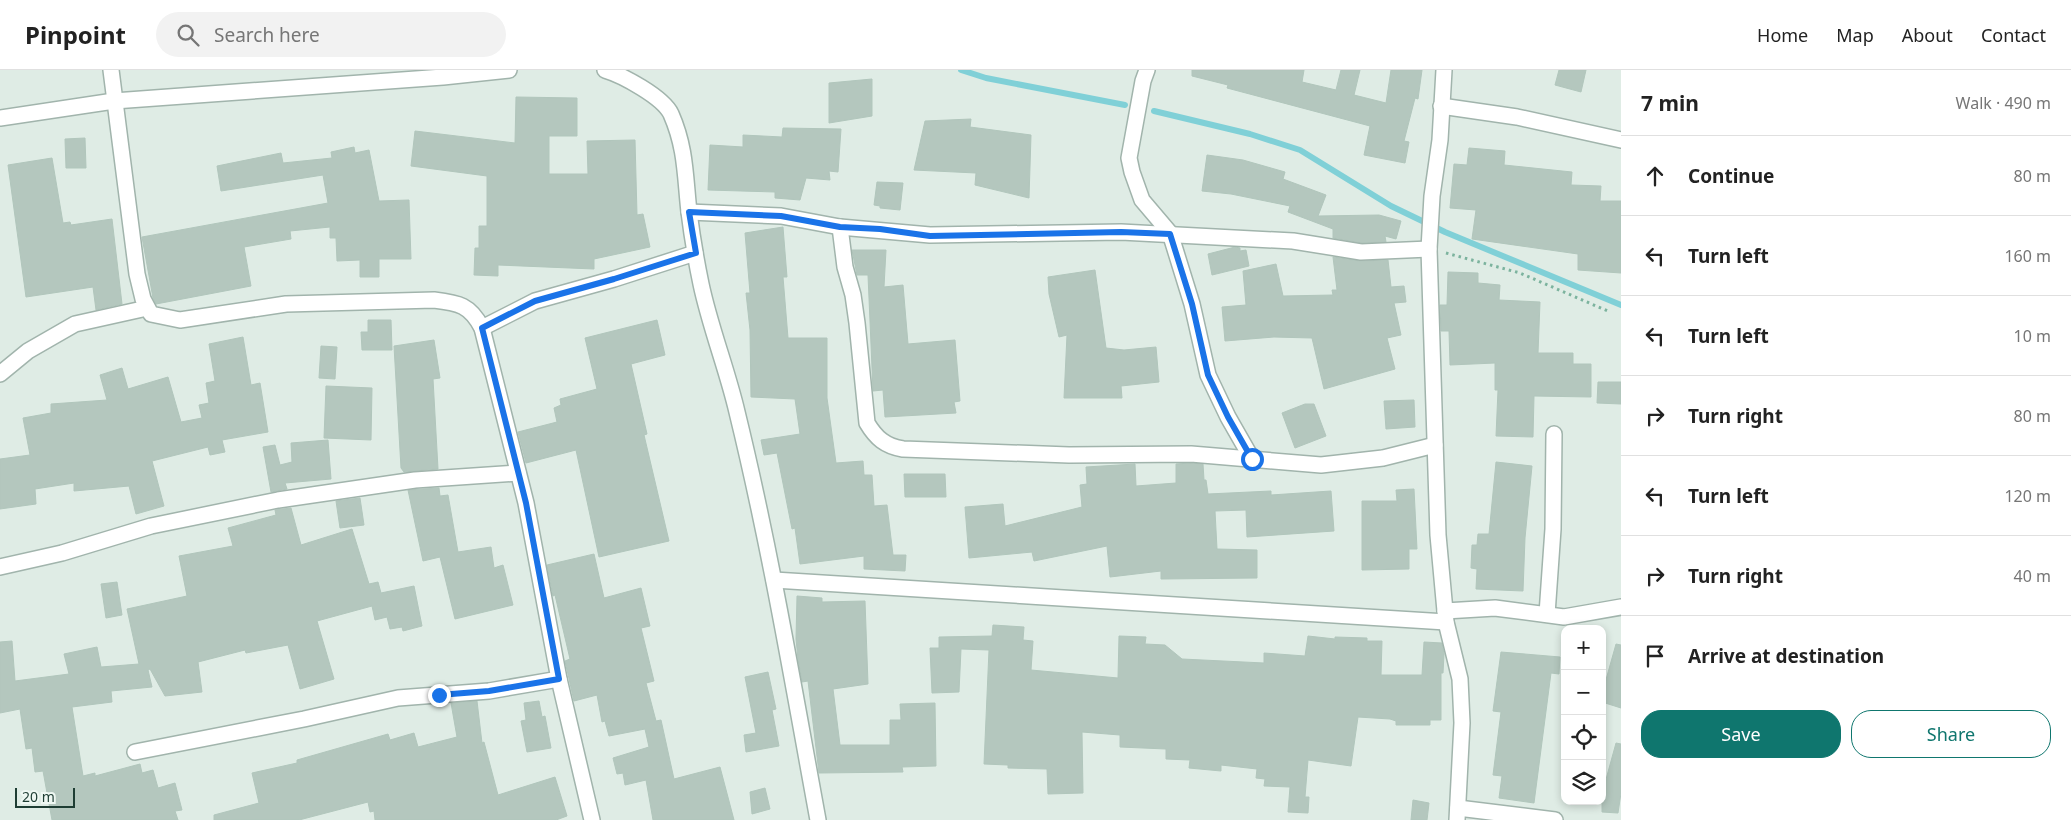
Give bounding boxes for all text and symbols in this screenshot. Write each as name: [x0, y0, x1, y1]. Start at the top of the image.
search box: [156, 12, 506, 57]
text: Pinpoint: [25, 18, 126, 51]
icon: search: [174, 21, 202, 49]
text: Search here: [214, 22, 320, 48]
text: Home: [1757, 23, 1808, 47]
text: Map: [1836, 23, 1874, 47]
text: About: [1902, 23, 1953, 47]
text: Contact: [1981, 23, 2046, 47]
text: 7 min: [1641, 89, 1699, 117]
text: Walk · 490 m: [1956, 92, 2051, 114]
icon: ahead: [1641, 162, 1669, 190]
text: Continue: [1688, 163, 1774, 189]
text: 80 m: [2014, 165, 2051, 187]
icon: left: [1641, 242, 1669, 270]
text: Turn left: [1688, 243, 1769, 269]
text: 160 m: [2004, 245, 2051, 267]
icon: left: [1641, 322, 1669, 350]
text: Turn left: [1688, 323, 1769, 349]
text: 10 m: [2014, 325, 2051, 347]
icon: right: [1641, 402, 1669, 430]
text: Turn right: [1688, 403, 1783, 429]
text: 80 m: [2014, 405, 2051, 427]
route start: [1241, 448, 1264, 471]
icon: left: [1641, 482, 1669, 510]
text: Turn left: [1688, 483, 1769, 509]
text: 120 m: [2004, 485, 2051, 507]
icon: right: [1641, 562, 1669, 590]
text: Turn right: [1688, 563, 1783, 589]
text: 40 m: [2014, 565, 2051, 587]
map controls: [1561, 625, 1606, 805]
button: +: [1561, 625, 1606, 670]
icon: arrive: [1641, 642, 1669, 670]
text: Arrive at destination: [1688, 643, 1884, 669]
button: −: [1561, 670, 1606, 715]
route end: [428, 684, 451, 707]
button: Save: [1641, 710, 1841, 758]
button: Share: [1851, 710, 2051, 758]
button: locate: [1561, 715, 1606, 760]
button: layers: [1561, 760, 1606, 805]
scale bar: [15, 785, 75, 808]
text: 20 m: [22, 787, 55, 806]

